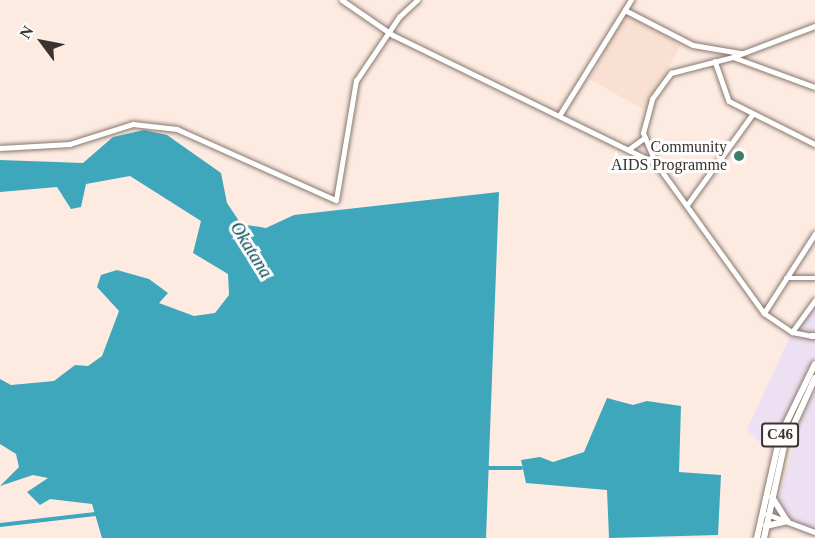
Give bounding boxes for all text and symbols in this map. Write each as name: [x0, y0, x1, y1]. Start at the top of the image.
north arrow: [12, 12, 72, 72]
text: N: [16, 23, 37, 42]
place label: Community AIDS Programme: [611, 137, 727, 175]
marker: Community AIDS Programme: [732, 149, 746, 163]
water label: Okatana: [225, 218, 277, 282]
road number: C46: [760, 423, 800, 447]

